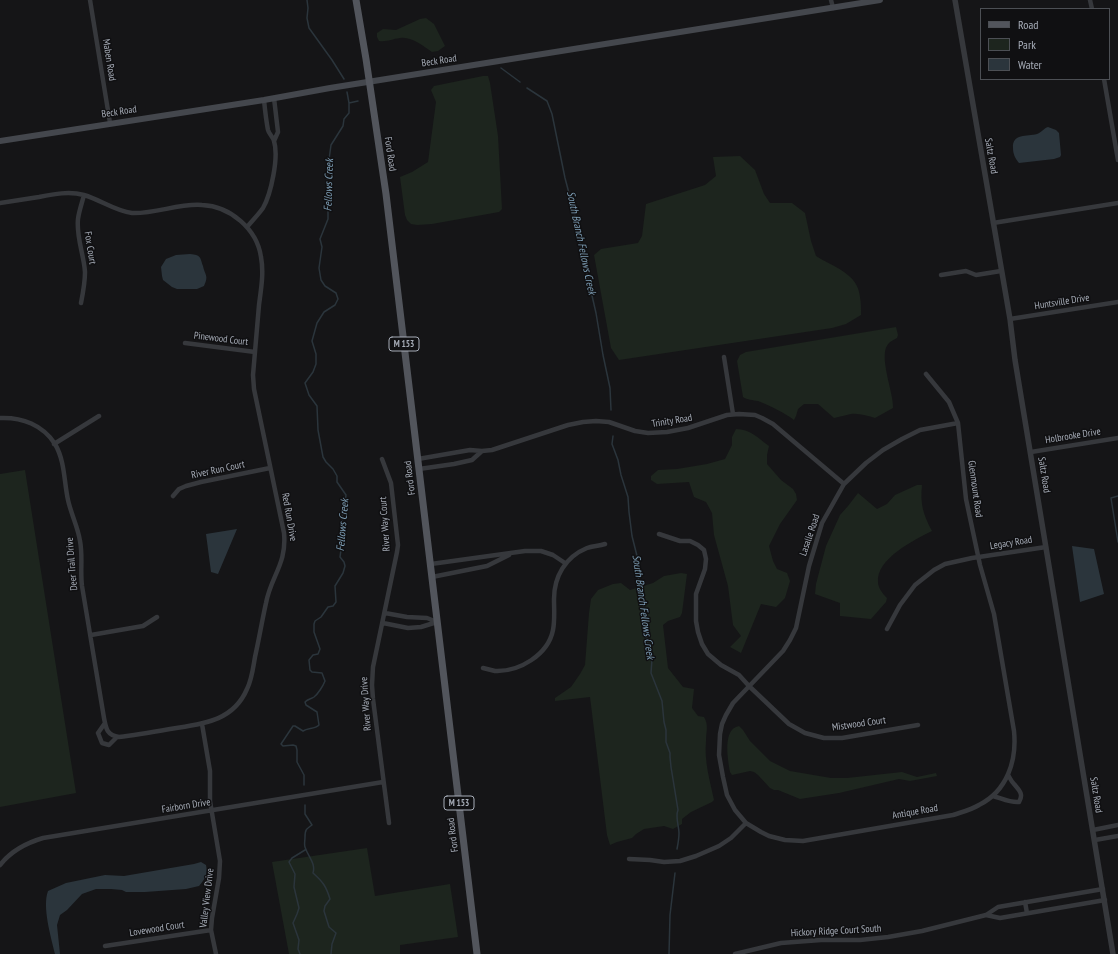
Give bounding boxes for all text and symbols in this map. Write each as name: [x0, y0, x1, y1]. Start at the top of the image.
legend: [980, 8, 1110, 80]
text: Road: [1018, 17, 1038, 32]
text: Park: [1018, 37, 1036, 52]
street label: Maben Road: [100, 38, 118, 82]
street label: Beck Road: [421, 52, 457, 70]
text: Water: [1018, 57, 1042, 72]
street label: Beck Road: [101, 103, 137, 121]
street label: Ford Road: [382, 136, 398, 172]
street label: Saltz Road: [982, 137, 1000, 175]
water label: Fellows Creek: [321, 158, 337, 212]
water label: South Branch Fellows Creek: [564, 190, 598, 296]
street label: Fox Court: [81, 231, 99, 265]
street label: Huntsville Drive: [1034, 292, 1090, 312]
street label: Pinewood Court: [193, 330, 249, 348]
road number: M 153: [389, 337, 419, 351]
street label: Trinity Road: [651, 412, 693, 430]
street label: Holbrooke Drive: [1044, 426, 1102, 446]
street label: Saltz Road: [1035, 456, 1053, 494]
street label: River Run Court: [190, 458, 246, 482]
street label: Ford Road: [402, 460, 418, 496]
street label: Glenmount Road: [965, 460, 985, 518]
street label: Red Run Drive: [279, 492, 299, 542]
street label: River Way Court: [377, 496, 393, 552]
water label: Fellows Creek: [334, 498, 352, 552]
street label: Lasalle Road: [797, 513, 823, 557]
street label: Legacy Road: [989, 534, 1033, 552]
street label: Deer Trail Drive: [64, 537, 80, 591]
water label: South Branch Fellows Creek: [629, 554, 657, 660]
street label: River Way Drive: [358, 677, 374, 731]
street label: Mistwood Court: [831, 714, 887, 734]
street label: Saltz Road: [1087, 776, 1105, 814]
street label: Fairborn Drive: [161, 796, 211, 816]
road number: M 153: [444, 796, 474, 810]
street label: Antique Road: [891, 802, 939, 822]
street label: Ford Road: [445, 817, 461, 853]
street label: Valley View Drive: [197, 868, 217, 928]
street label: Lovewood Court: [129, 919, 185, 939]
street label: Hickory Ridge Court South: [790, 923, 882, 939]

